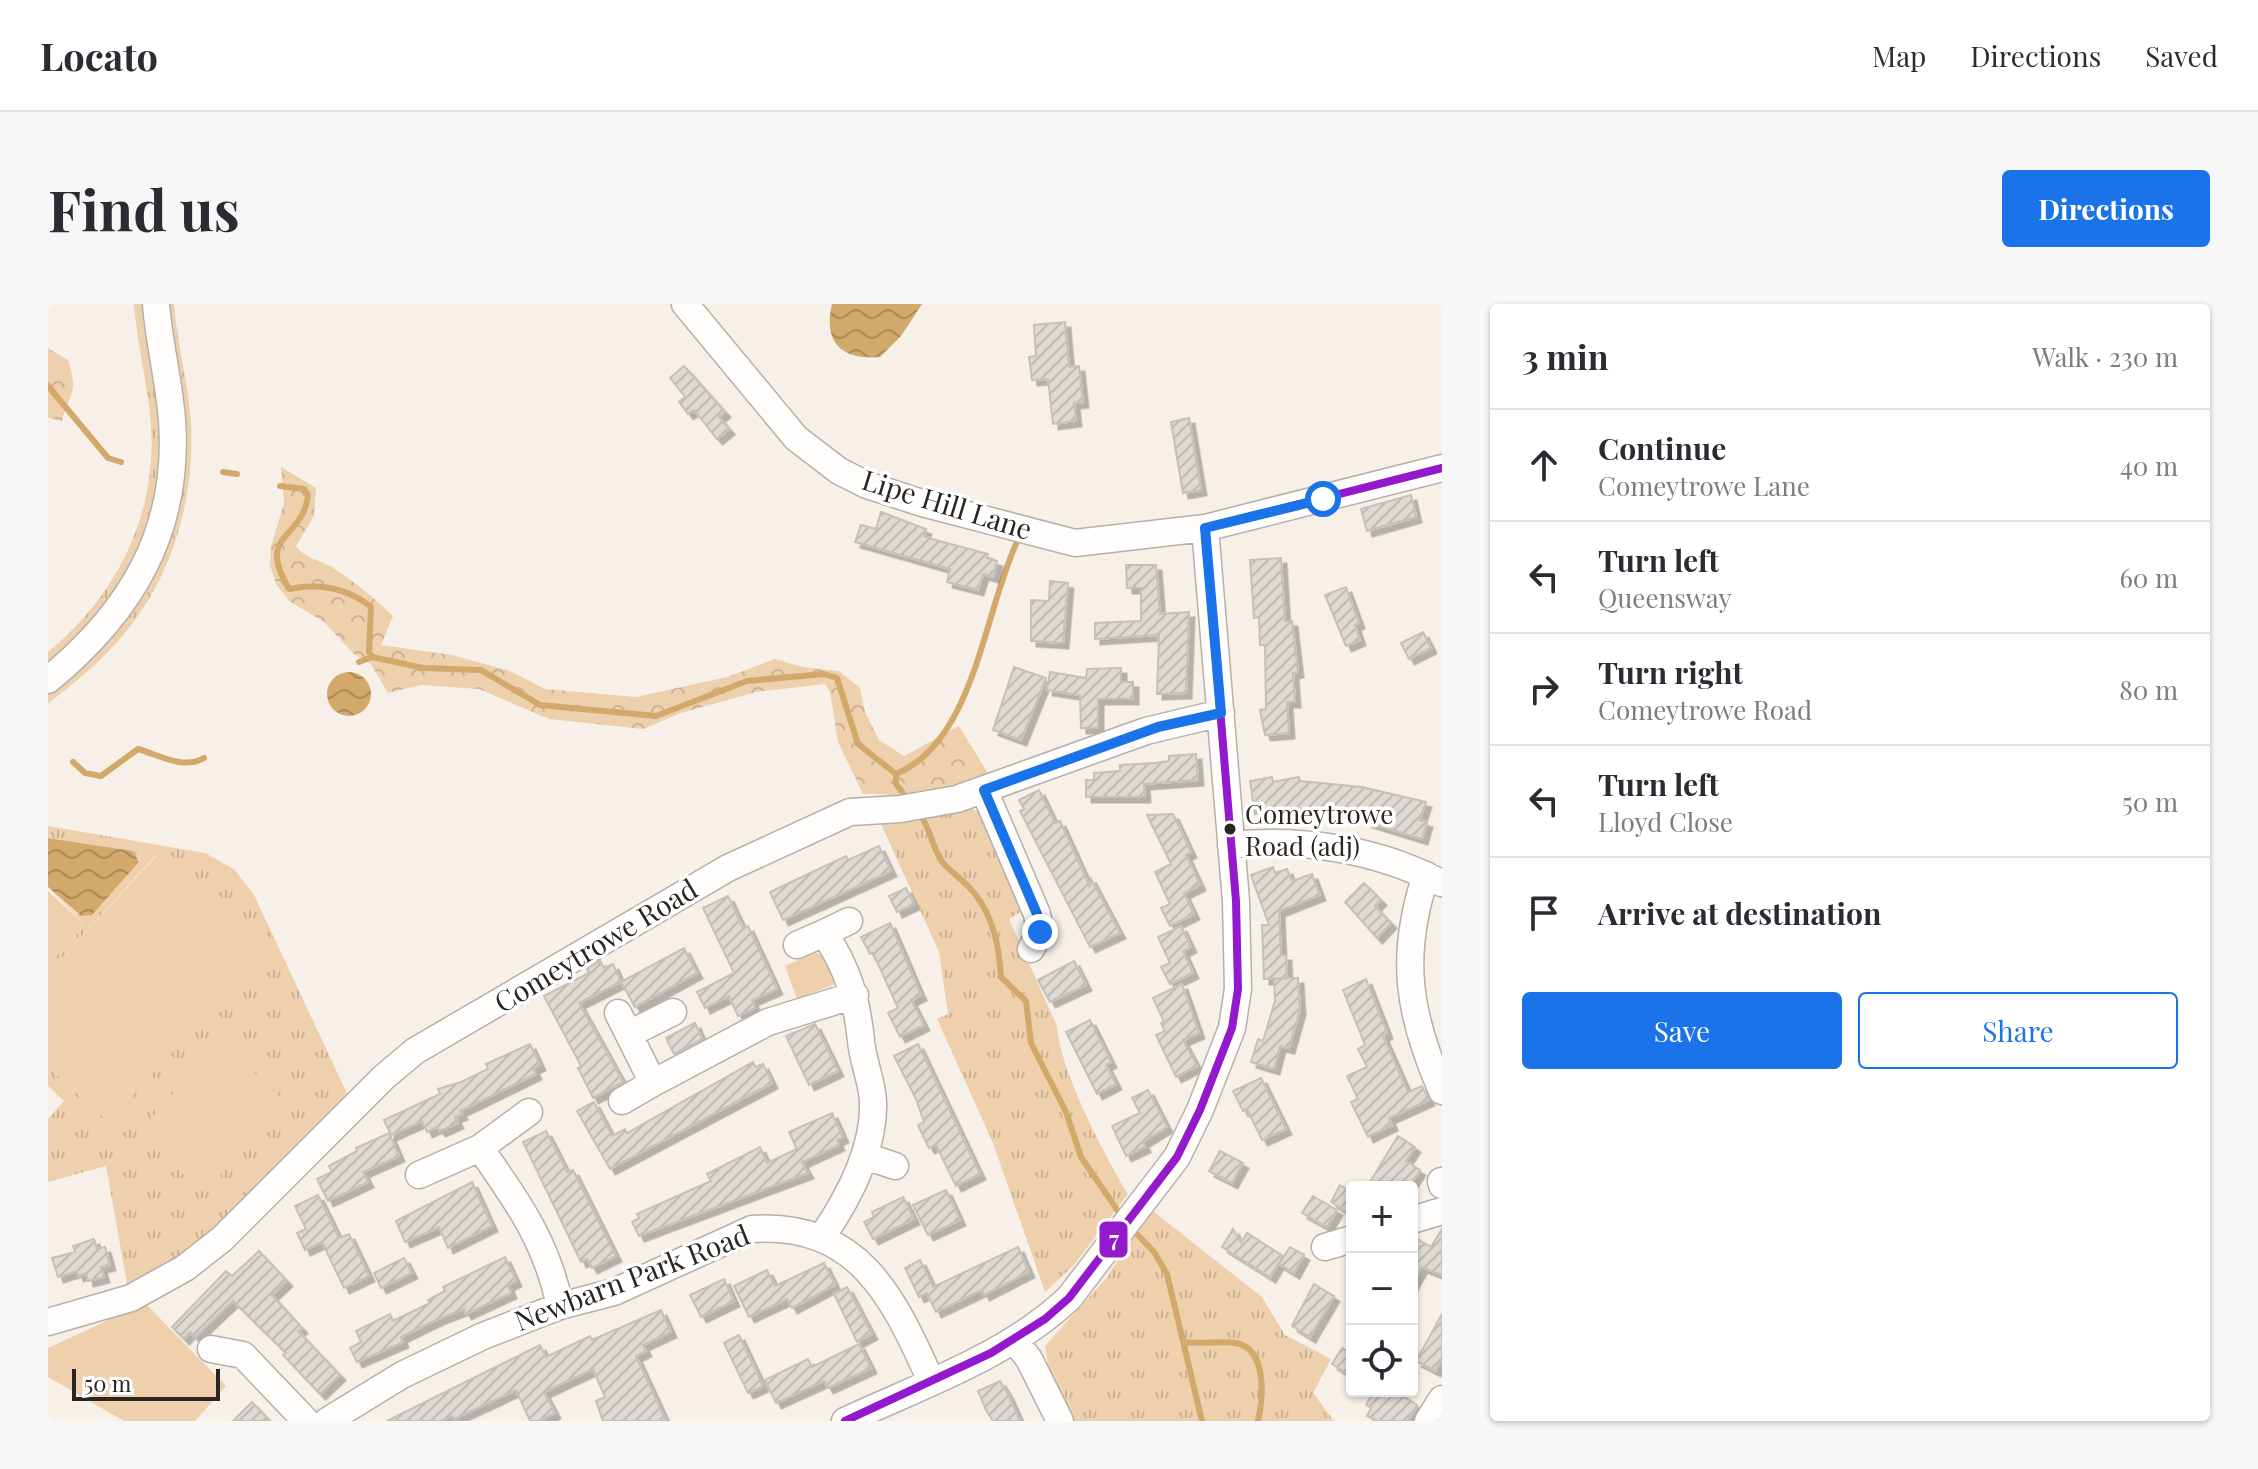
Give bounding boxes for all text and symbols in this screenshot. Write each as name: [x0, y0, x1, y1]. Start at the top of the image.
text: Locato: [40, 30, 158, 81]
text: Map: [1872, 37, 1926, 74]
text: Directions: [1970, 37, 2101, 74]
text: Saved: [2145, 37, 2218, 74]
button: Directions: [2002, 170, 2210, 247]
text: Find us: [48, 171, 240, 246]
text: 3 min: [1522, 333, 1609, 379]
text: Walk · 230 m: [2032, 339, 2178, 374]
text: Continue: [1598, 428, 1726, 468]
icon: ahead: [1522, 443, 1566, 487]
text: 40 m: [2120, 448, 2178, 483]
street label: Lipe Hill Lane: [858, 460, 1037, 547]
text: Comeytrowe Lane: [1598, 468, 1810, 503]
route start: [1305, 481, 1341, 517]
text: Turn left: [1598, 540, 1719, 580]
icon: left: [1522, 555, 1566, 599]
text: 60 m: [2119, 560, 2178, 595]
text: Queensway: [1598, 580, 1732, 615]
text: Turn right: [1598, 652, 1743, 692]
icon: right: [1522, 667, 1566, 711]
text: 80 m: [2119, 672, 2178, 707]
text: Comeytrowe Road: [1598, 692, 1812, 727]
text: Turn left: [1598, 764, 1719, 804]
icon: left: [1522, 779, 1566, 823]
text: 50 m: [2122, 784, 2178, 819]
place label: Comeytrowe Road (adj): [1245, 796, 1394, 863]
text: Lloyd Close: [1598, 804, 1733, 839]
marker: Comeytrowe Road (adj): [1222, 821, 1238, 837]
street label: Comeytrowe Road: [487, 869, 704, 1020]
icon: arrive: [1522, 891, 1566, 935]
text: Arrive at destination: [1598, 893, 1881, 933]
route end: [1022, 914, 1058, 950]
button: Save: [1522, 992, 1842, 1069]
button: Share: [1858, 992, 2178, 1069]
map controls: [1346, 1181, 1418, 1397]
button: +: [1346, 1181, 1418, 1253]
street label: Newbarn Park Road: [509, 1215, 754, 1338]
line badge: 7: [1098, 1220, 1129, 1259]
text: 7: [1109, 1223, 1119, 1253]
button: −: [1346, 1253, 1418, 1325]
button: locate: [1346, 1325, 1418, 1397]
scale bar: [72, 1365, 220, 1401]
text: 50 m: [84, 1368, 131, 1398]

